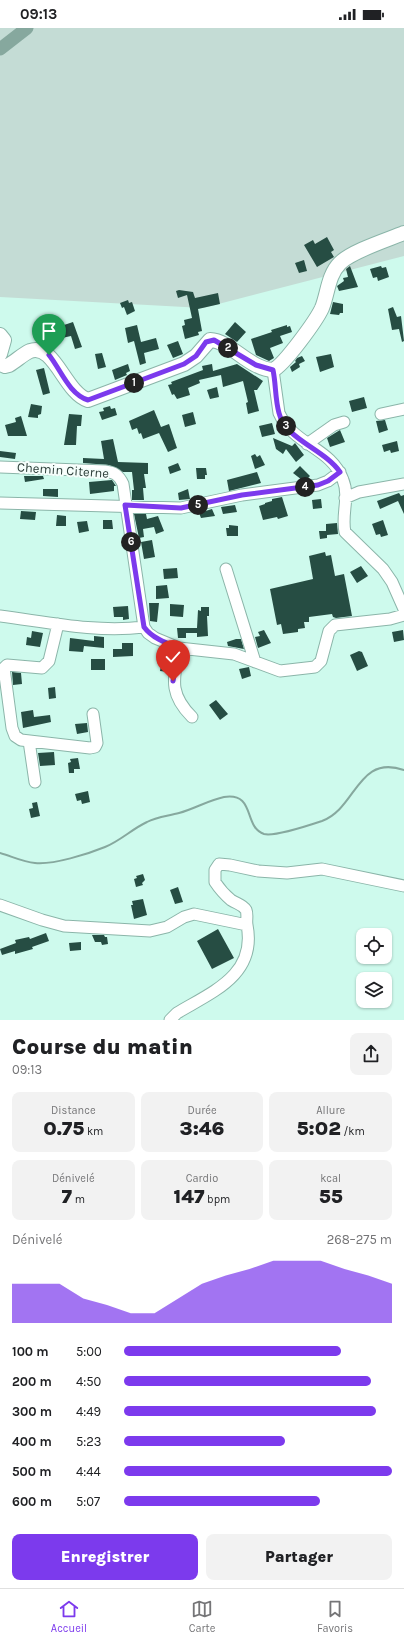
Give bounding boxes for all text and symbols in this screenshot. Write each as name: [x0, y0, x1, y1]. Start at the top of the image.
text: 09:13: [20, 5, 57, 23]
pin: [32, 314, 66, 355]
icon: arrive: [38, 320, 60, 342]
pin: 2: [218, 338, 238, 358]
text: 2: [225, 341, 231, 354]
pin: 1: [124, 373, 144, 393]
text: 1: [132, 376, 136, 389]
pin: 3: [276, 416, 296, 436]
text: 3: [283, 419, 289, 432]
street label: Chemin Citerne: [17, 459, 110, 481]
pin: 4: [295, 477, 315, 497]
text: 4: [302, 480, 308, 493]
pin: 5: [188, 495, 208, 515]
text: 5: [195, 498, 201, 511]
pin: 6: [121, 532, 141, 552]
text: 6: [128, 535, 134, 548]
pin: [156, 640, 190, 681]
icon: check: [162, 646, 184, 668]
map controls: [356, 928, 392, 1008]
button: locate: [356, 928, 392, 964]
button: layers: [356, 972, 392, 1008]
button: share: [350, 1033, 392, 1075]
text: Course du matin: [12, 1034, 193, 1060]
text: 09:13: [12, 1062, 42, 1077]
text: Distance: [51, 1104, 96, 1117]
text: Durée: [187, 1104, 217, 1117]
text: Allure: [316, 1104, 345, 1117]
text: 0.75: [43, 1117, 84, 1140]
text: 3:46: [180, 1117, 224, 1140]
text: 5:02: [297, 1117, 341, 1140]
text: km: [84, 1125, 103, 1138]
text: /km: [341, 1125, 365, 1138]
text: Dénivelé: [52, 1172, 95, 1185]
text: Cardio: [186, 1172, 218, 1185]
text: kcal: [320, 1172, 341, 1185]
text: 7: [62, 1185, 72, 1208]
text: 147: [174, 1185, 205, 1208]
text: 55: [319, 1185, 343, 1208]
text: m: [72, 1193, 85, 1206]
text: bpm: [205, 1193, 230, 1206]
text: Dénivelé: [12, 1232, 63, 1247]
text: 268–275 m: [327, 1232, 392, 1247]
text: 100 m: [12, 1344, 49, 1359]
text: 5:00: [76, 1344, 102, 1359]
text: 200 m: [12, 1374, 52, 1389]
text: 4:50: [76, 1374, 101, 1389]
text: 300 m: [12, 1404, 52, 1419]
text: 4:49: [76, 1404, 101, 1419]
text: 400 m: [12, 1434, 52, 1449]
text: 5:23: [76, 1434, 102, 1449]
text: 500 m: [12, 1464, 52, 1479]
text: 4:44: [76, 1464, 101, 1479]
text: 600 m: [12, 1494, 52, 1509]
text: 5:07: [76, 1494, 100, 1509]
button: Enregistrer: [12, 1534, 198, 1580]
button: Partager: [206, 1534, 392, 1580]
tab: Accueil: [51, 1598, 87, 1635]
tab: Carte: [189, 1598, 215, 1635]
tab: Favoris: [317, 1598, 353, 1635]

